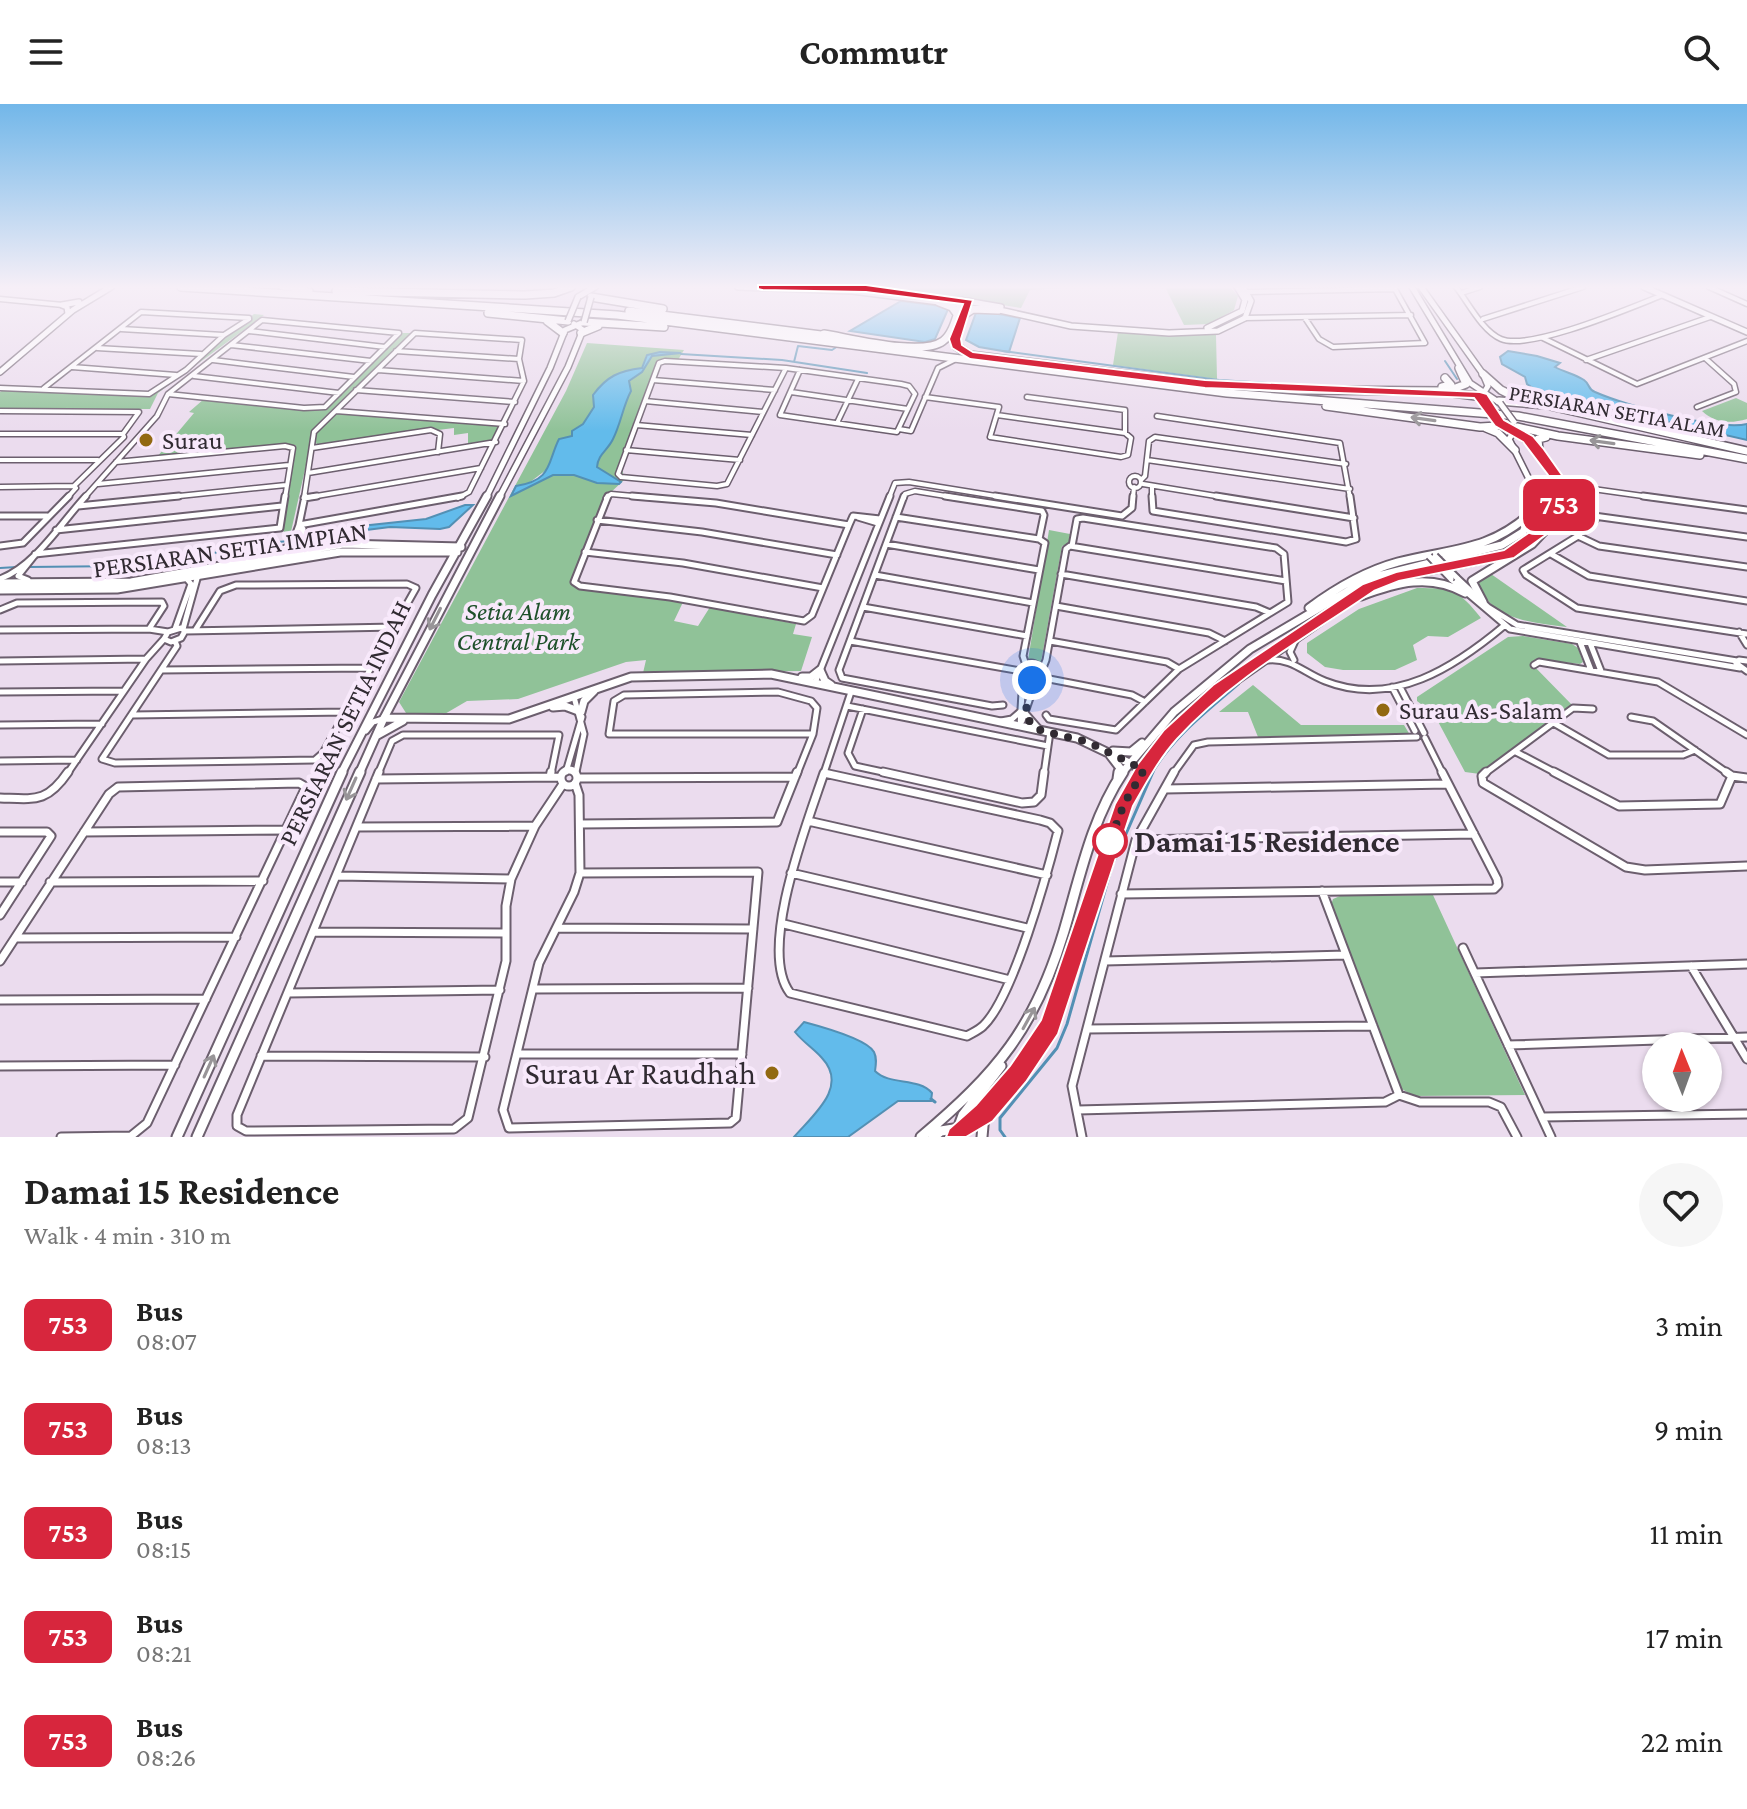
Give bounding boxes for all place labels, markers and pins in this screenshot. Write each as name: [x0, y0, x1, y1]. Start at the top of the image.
place label: Surau: [162, 426, 223, 455]
marker: Surau: [137, 431, 155, 449]
place label: Surau As-Salam: [1399, 696, 1563, 725]
marker: Surau As-Salam: [1374, 701, 1392, 719]
place label: Damai 15 Residence: [1134, 823, 1400, 859]
marker: Damai 15 Residence: [1093, 824, 1127, 858]
place label: Surau Ar Raudhah: [525, 1055, 756, 1091]
marker: Surau Ar Raudhah: [763, 1064, 781, 1082]

